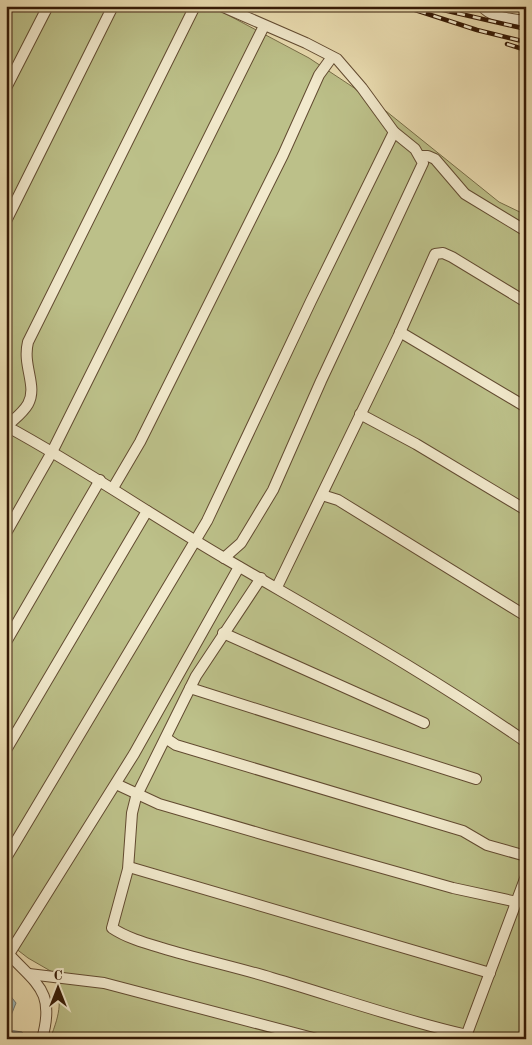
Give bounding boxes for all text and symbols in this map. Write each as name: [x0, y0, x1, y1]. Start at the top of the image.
north arrow: [32, 962, 82, 1012]
text: С: [53, 969, 63, 983]

